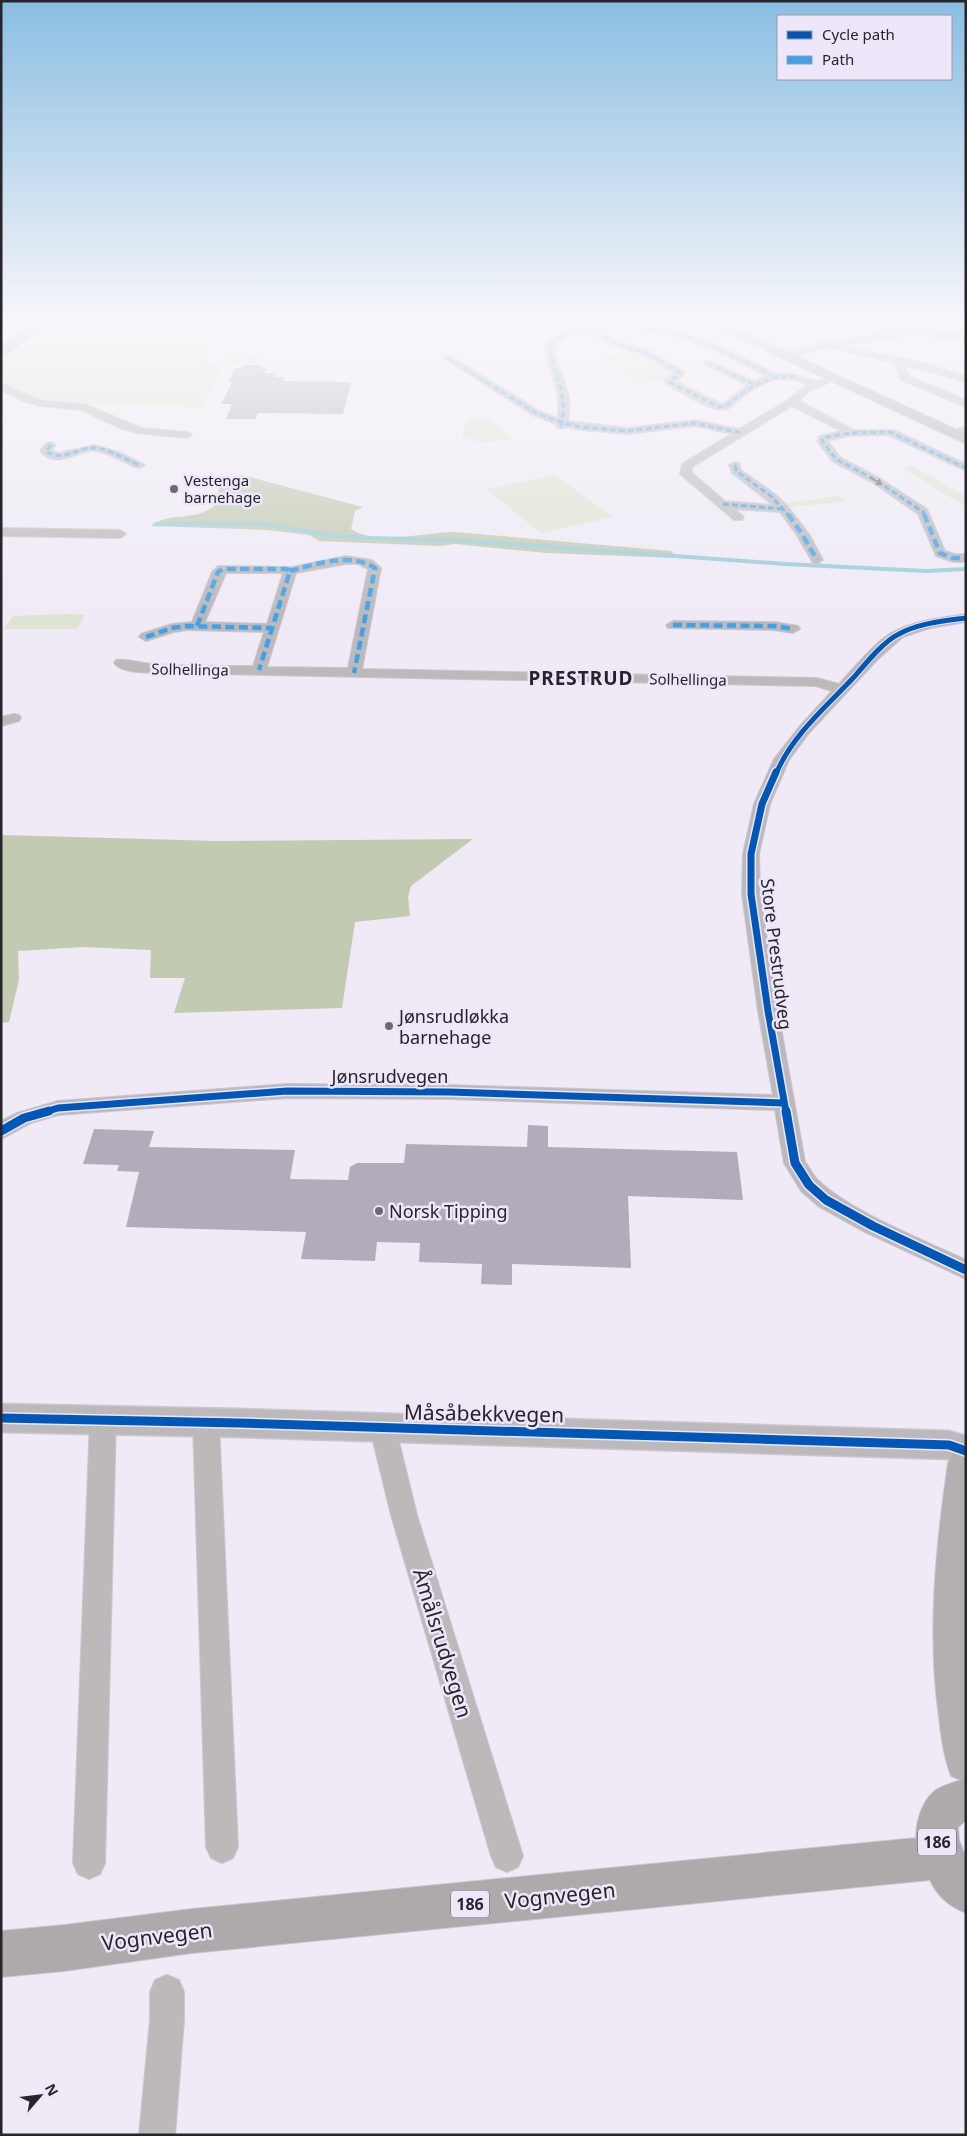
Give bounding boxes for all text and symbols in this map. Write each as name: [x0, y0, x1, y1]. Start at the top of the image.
legend: [777, 15, 952, 80]
text: Cycle path: [822, 24, 895, 44]
text: Path: [822, 49, 854, 69]
place label: Vestenga barnehage: [184, 470, 261, 507]
one-way arrow: [870, 477, 883, 486]
marker: Vestenga barnehage: [168, 483, 180, 495]
street label: Solhellinga: [151, 658, 229, 680]
district label: PRESTRUD: [528, 665, 634, 691]
street label: Solhellinga: [649, 668, 727, 690]
street label: Store Prestrudveg: [756, 877, 798, 1031]
place label: Jønsrudløkka barnehage: [397, 1004, 509, 1049]
marker: Jønsrudløkka barnehage: [383, 1020, 395, 1032]
street label: Jønsrudvegen: [330, 1064, 448, 1088]
place label: Norsk Tipping: [389, 1199, 508, 1223]
marker: Norsk Tipping: [373, 1205, 385, 1217]
street label: Måsåbekkvegen: [404, 1398, 564, 1428]
street label: Åmålsrudvegen: [407, 1565, 479, 1721]
road number: 186: [918, 1828, 956, 1855]
street label: Vognvegen: [503, 1875, 617, 1915]
road number: 186: [451, 1890, 489, 1918]
street label: Vognvegen: [100, 1915, 214, 1957]
north arrow: [15, 2071, 65, 2121]
text: N: [41, 2080, 63, 2099]

